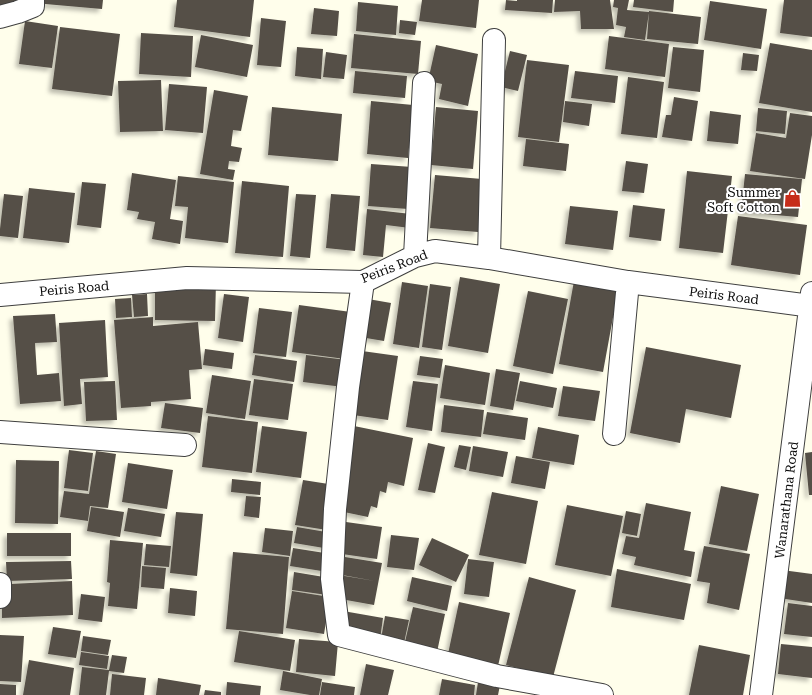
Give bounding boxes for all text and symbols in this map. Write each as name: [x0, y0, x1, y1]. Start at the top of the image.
place label: Summer Soft Cotton: [707, 185, 781, 215]
shop icon: Summer Soft Cotton: [783, 189, 803, 209]
street label: Peiris Road: [359, 247, 430, 286]
street label: Peiris Road: [38, 278, 110, 299]
street label: Peiris Road: [688, 284, 760, 307]
street label: Wanarathana Road: [772, 440, 801, 560]

